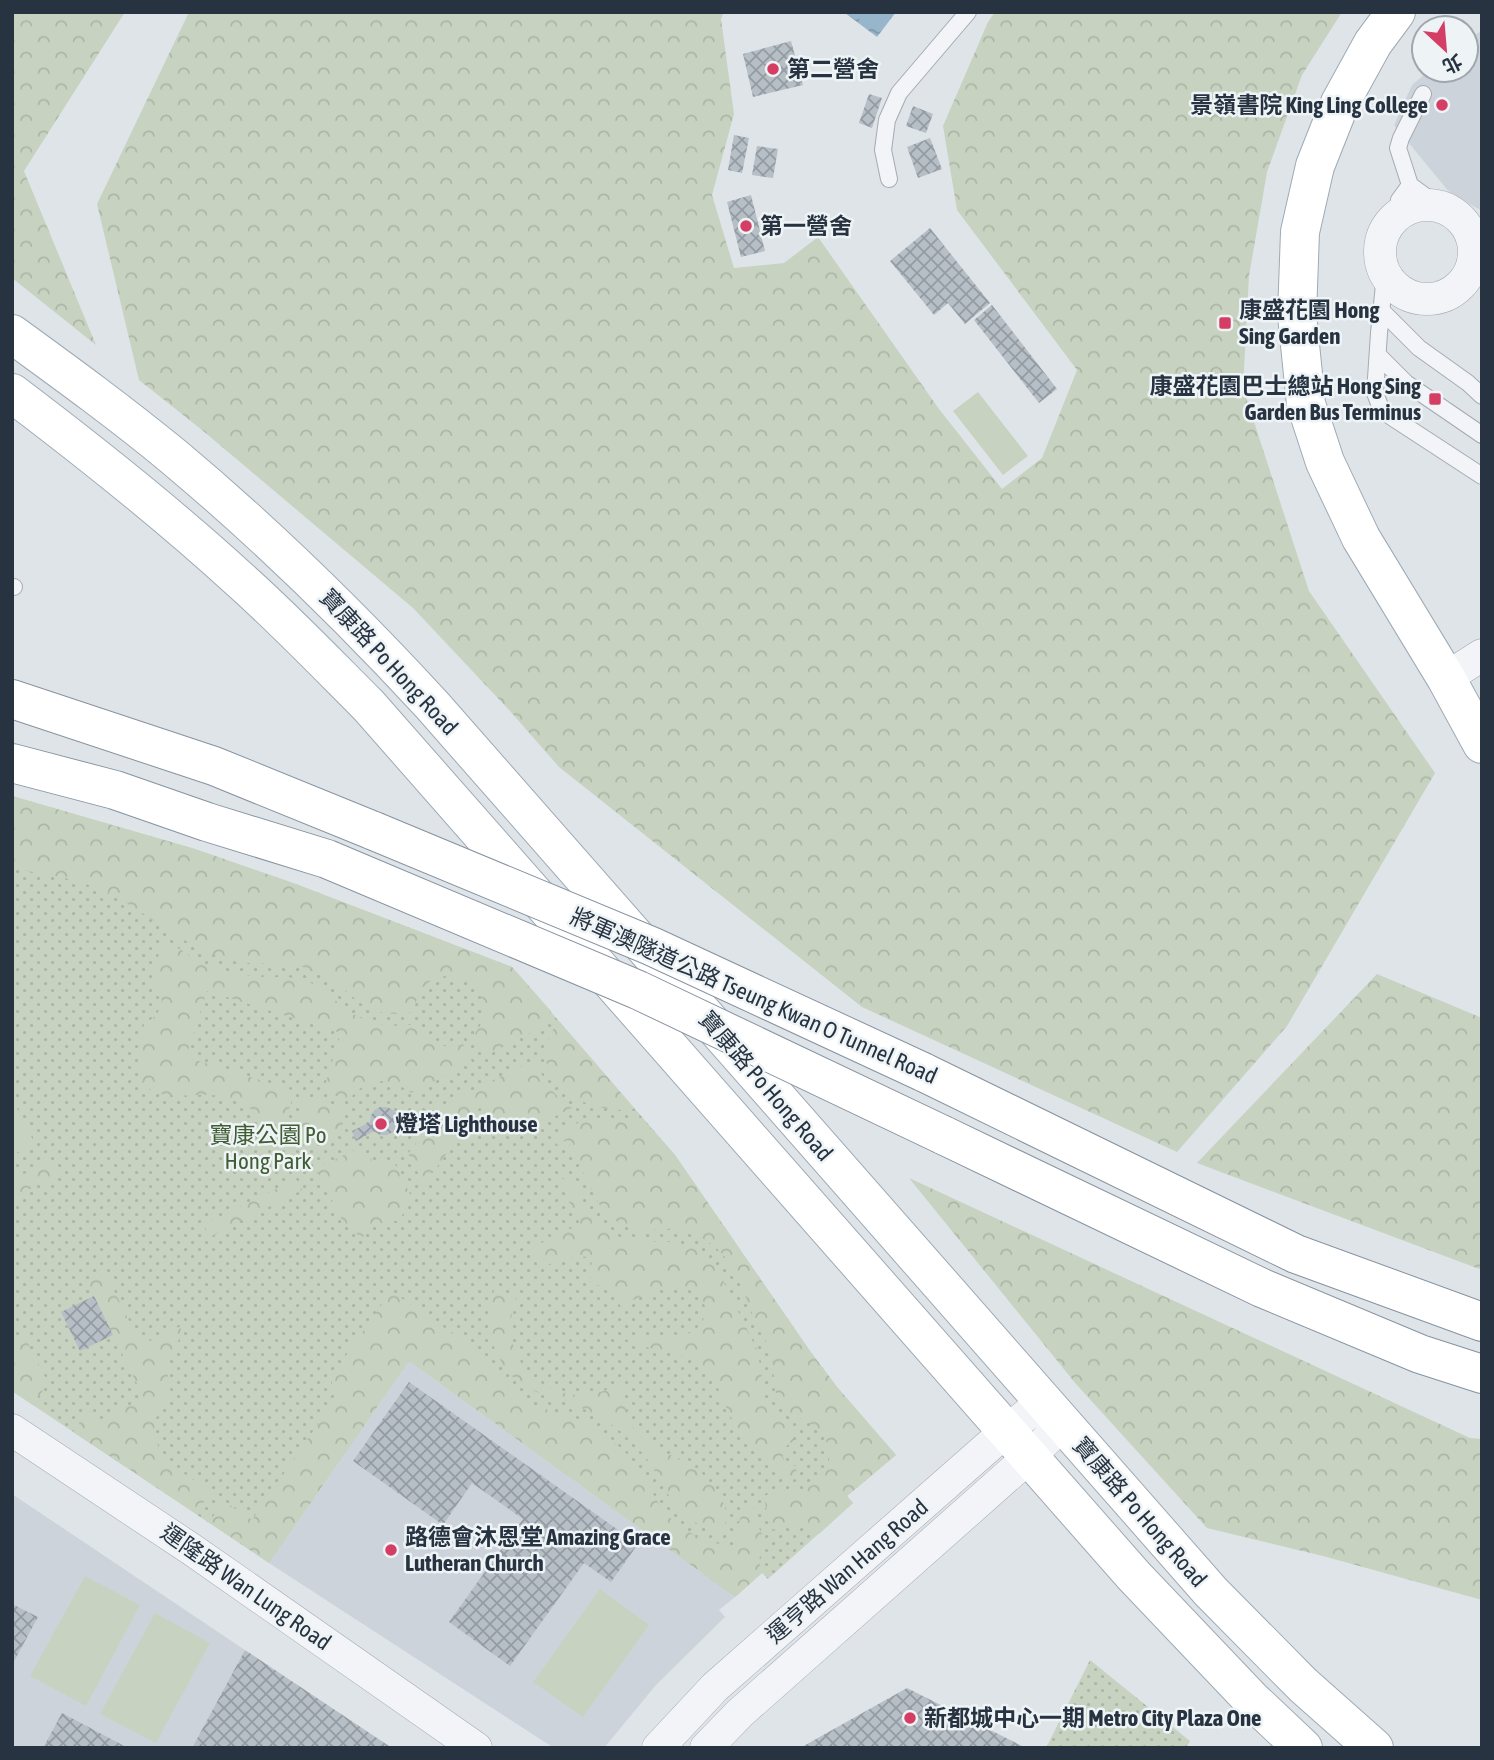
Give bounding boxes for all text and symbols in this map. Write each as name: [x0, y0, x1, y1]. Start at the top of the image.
north arrow: [1410, 14, 1480, 84]
text: 北: [1439, 50, 1466, 78]
place label: 第二營舍: [787, 56, 879, 82]
marker: 第二營舍: [765, 61, 781, 77]
place label: 景嶺書院 King Ling College: [1190, 92, 1428, 118]
marker: 景嶺書院 King Ling College: [1434, 97, 1450, 113]
place label: 第一營舍: [760, 213, 852, 239]
marker: 第一營舍: [738, 218, 754, 234]
place label: 康盛花園 Hong Sing Garden: [1239, 297, 1379, 349]
marker: 康盛花園 Hong Sing Garden: [1217, 315, 1233, 331]
place label: 康盛花園巴士總站 Hong Sing Garden Bus Terminus: [1149, 373, 1421, 425]
marker: 康盛花園巴士總站 Hong Sing Garden Bus Terminus: [1427, 391, 1443, 407]
street label: 寶康路 Po Hong Road: [315, 584, 463, 740]
street label: 將軍澳隧道公路 Tseung Kwan O Tunnel Road: [567, 903, 941, 1089]
street label: 寶康路 Po Hong Road: [694, 1006, 838, 1166]
place label: 燈塔 Lighthouse: [395, 1111, 538, 1137]
marker: 燈塔 Lighthouse: [373, 1116, 389, 1132]
park label: 寶康公園 Po Hong Park: [209, 1122, 327, 1174]
street label: 寶康路 Po Hong Road: [1068, 1432, 1212, 1592]
street label: 運亨路 Wan Hang Road: [761, 1494, 933, 1648]
street label: 運隆路 Wan Lung Road: [156, 1519, 336, 1655]
place label: 路德會沐恩堂 Amazing Grace Lutheran Church: [405, 1524, 671, 1576]
marker: 路德會沐恩堂 Amazing Grace Lutheran Church: [383, 1542, 399, 1558]
place label: 新都城中心一期 Metro City Plaza One: [924, 1705, 1261, 1731]
marker: 新都城中心一期 Metro City Plaza One: [902, 1710, 918, 1726]

